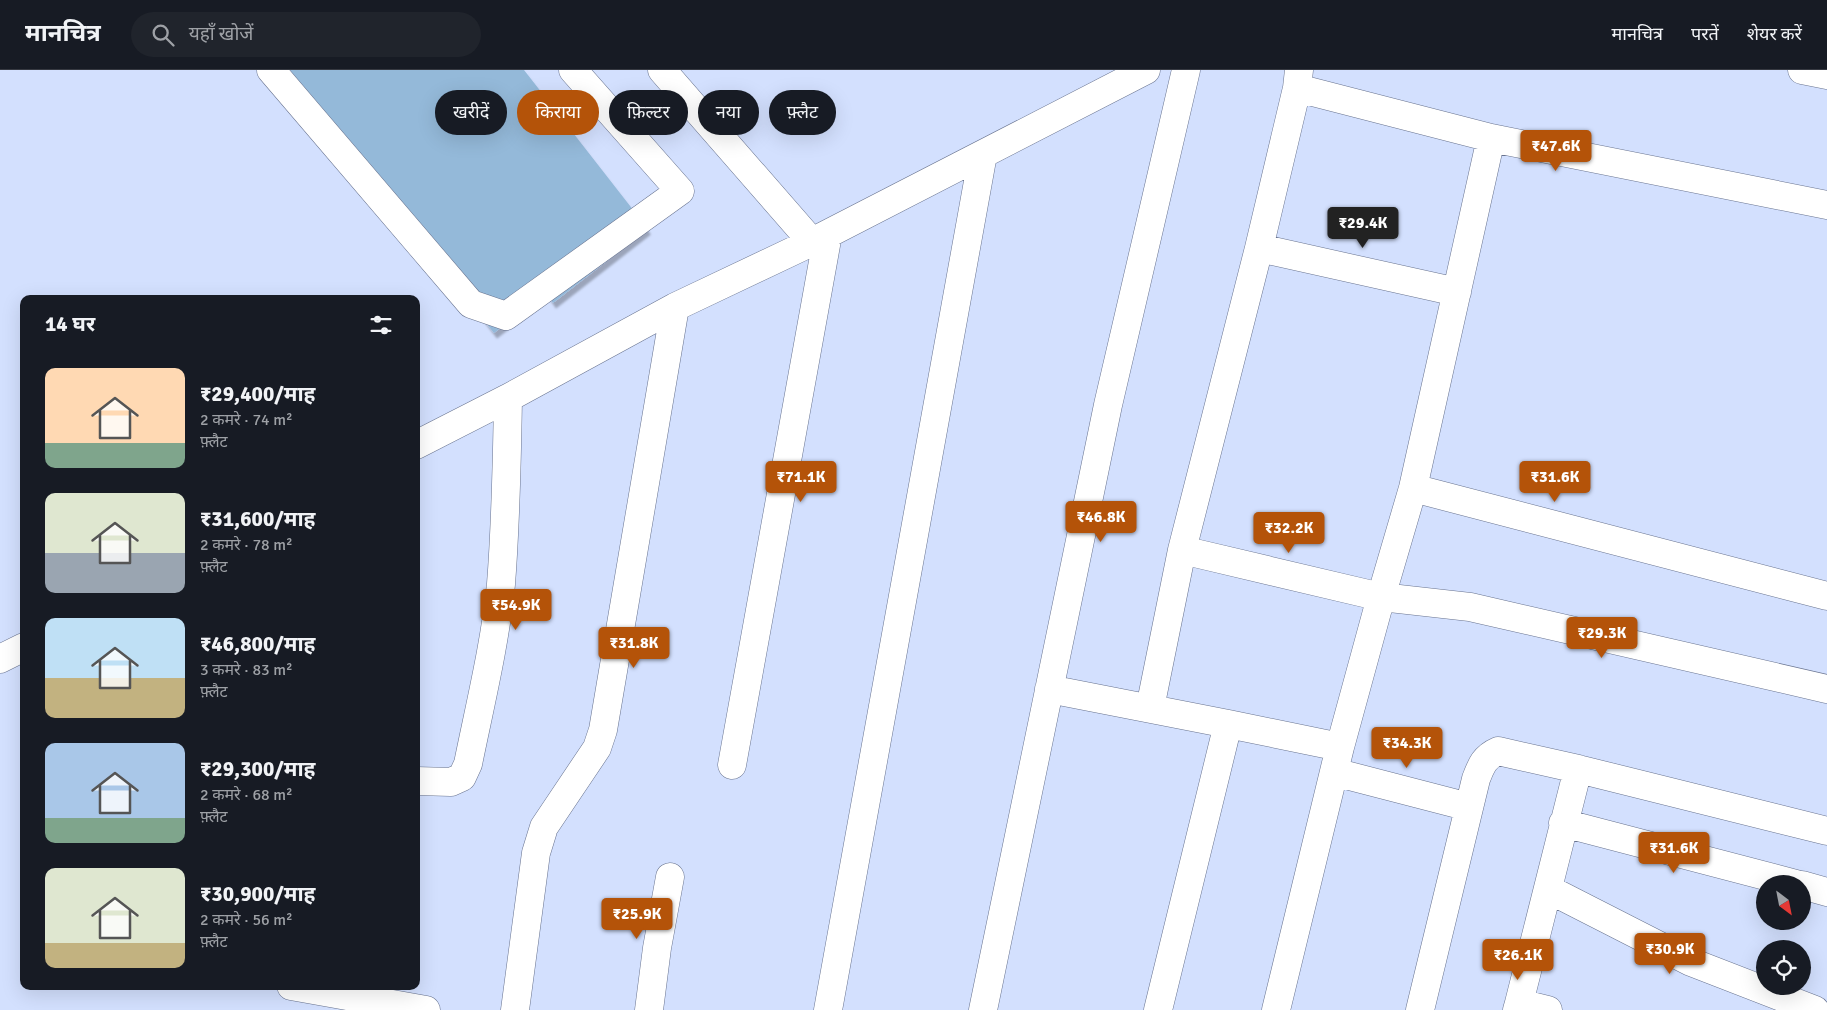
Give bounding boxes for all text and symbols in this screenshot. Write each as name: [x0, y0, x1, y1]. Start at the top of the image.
search box: [131, 12, 481, 57]
text: मानचित्र: [25, 18, 101, 48]
icon: search: [149, 21, 177, 49]
text: यहाँ खोजें: [189, 22, 253, 46]
text: मानचित्र: [1611, 23, 1663, 45]
text: परतें: [1691, 23, 1719, 45]
text: शेयर करें: [1747, 23, 1802, 45]
chip: खरीदें: [435, 90, 507, 135]
chip: किराया: [517, 90, 599, 135]
chip: फ़िल्टर: [609, 90, 688, 135]
chip: नया: [698, 90, 759, 135]
chip: फ़्लैट: [769, 90, 836, 135]
pin: ₹47.6K: [1515, 129, 1597, 172]
text: ₹47.6K: [1531, 136, 1581, 156]
pin: ₹29.4K: [1322, 206, 1404, 249]
text: ₹29.4K: [1338, 213, 1388, 233]
text: 14 घर: [45, 311, 95, 337]
icon: filters: [367, 311, 395, 339]
text: ₹29,400/माह: [200, 381, 315, 407]
icon: home: [85, 388, 145, 448]
text: 2 कमरे · 74 m²: [200, 410, 293, 430]
text: फ़्लैट: [200, 432, 228, 452]
pin: ₹71.1K: [760, 460, 842, 503]
pin: ₹31.6K: [1514, 460, 1596, 503]
text: ₹71.1K: [776, 467, 826, 487]
text: ₹31.6K: [1530, 467, 1580, 487]
pin: ₹46.8K: [1060, 500, 1142, 543]
text: ₹31,600/माह: [200, 506, 315, 532]
text: ₹46.8K: [1076, 507, 1126, 527]
pin: ₹32.2K: [1248, 512, 1330, 554]
icon: home: [85, 513, 145, 573]
text: ₹32.2K: [1264, 518, 1314, 538]
text: 2 कमरे · 78 m²: [200, 535, 293, 555]
text: फ़्लैट: [200, 557, 228, 577]
pin: ₹54.9K: [475, 588, 557, 631]
text: ₹54.9K: [491, 595, 541, 615]
pin: ₹29.3K: [1561, 616, 1643, 659]
text: ₹29.3K: [1577, 623, 1627, 643]
pin: ₹31.8K: [593, 626, 675, 669]
text: ₹46,800/माह: [200, 631, 315, 657]
text: ₹31.8K: [609, 633, 659, 653]
icon: home: [85, 638, 145, 698]
text: 3 कमरे · 83 m²: [200, 660, 293, 680]
text: फ़्लैट: [200, 682, 228, 702]
pin: ₹34.3K: [1366, 726, 1448, 769]
text: ₹34.3K: [1382, 733, 1432, 753]
text: ₹29,300/माह: [200, 756, 315, 782]
icon: home: [85, 763, 145, 823]
text: 2 कमरे · 68 m²: [200, 785, 293, 805]
text: फ़्लैट: [200, 807, 228, 827]
pin: ₹31.6K: [1633, 832, 1715, 874]
text: ₹31.6K: [1649, 838, 1699, 858]
north arrow: [1756, 875, 1811, 930]
map controls: [1756, 875, 1811, 995]
text: ₹30,900/माह: [200, 881, 315, 907]
icon: home: [85, 888, 145, 948]
pin: ₹25.9K: [596, 898, 678, 940]
text: ₹25.9K: [612, 904, 662, 924]
text: 2 कमरे · 56 m²: [200, 910, 293, 930]
text: फ़्लैट: [200, 932, 228, 952]
pin: ₹30.9K: [1629, 932, 1711, 975]
pin: ₹26.1K: [1477, 938, 1559, 981]
text: ₹30.9K: [1645, 939, 1695, 959]
button: locate: [1756, 940, 1811, 995]
text: ₹26.1K: [1493, 945, 1543, 965]

